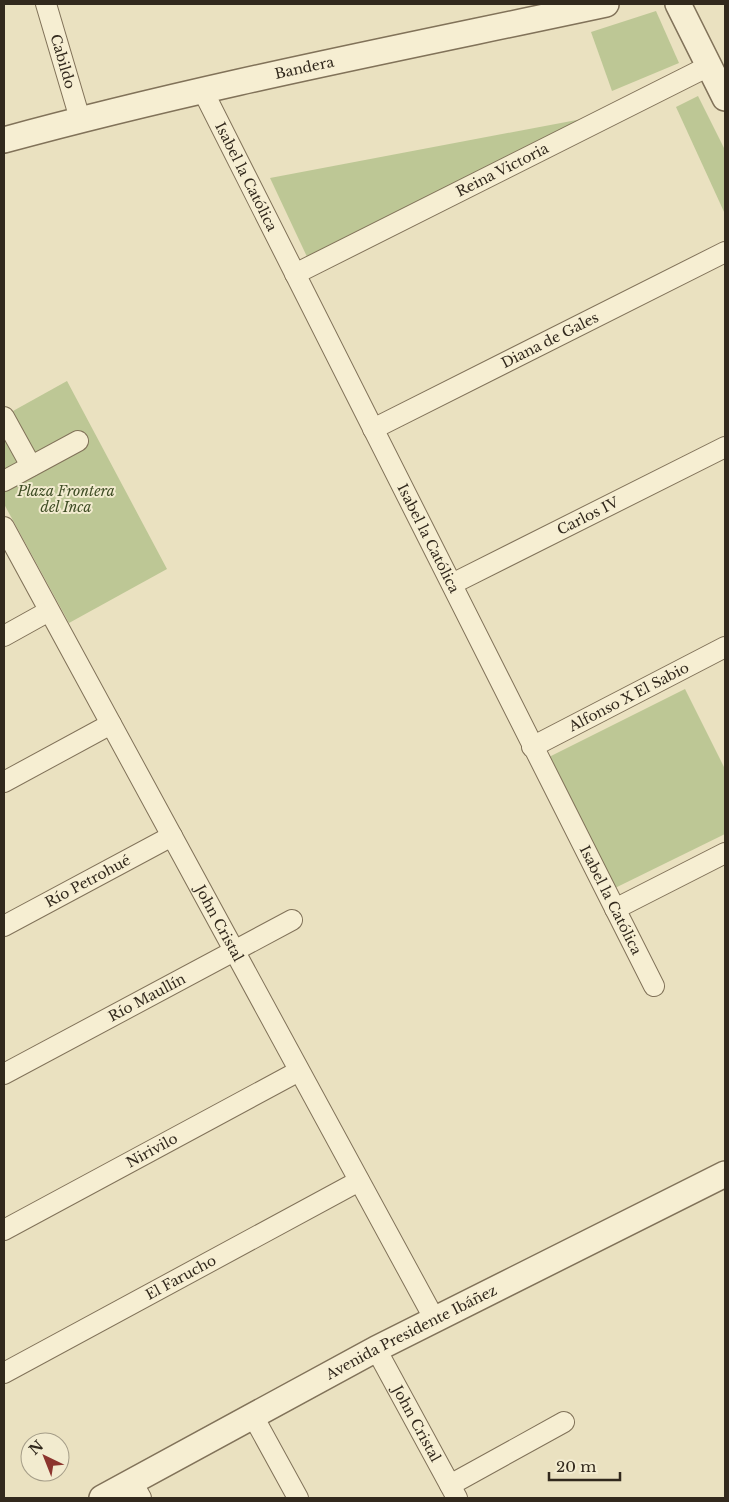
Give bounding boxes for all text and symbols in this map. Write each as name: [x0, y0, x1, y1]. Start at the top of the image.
street label: Cabildo: [46, 32, 80, 91]
street label: Bandera: [273, 53, 336, 83]
street label: Isabel la Católica: [211, 119, 281, 235]
street label: Reina Victoria: [453, 139, 552, 201]
street label: Diana de Gales: [498, 308, 602, 372]
street label: Isabel la Católica: [393, 481, 464, 596]
park label: Plaza Frontera del Inca: [16, 482, 115, 516]
street label: Carlos IV: [554, 492, 623, 539]
street label: Alfonso X El Sabio: [565, 658, 692, 736]
street label: Isabel la Católica: [576, 842, 646, 958]
street label: Río Petrohué: [42, 851, 134, 911]
street label: John Cristal: [190, 880, 248, 965]
street label: Río Maullín: [105, 969, 189, 1026]
street label: Nirivilo: [123, 1129, 181, 1171]
street label: El Farucho: [142, 1251, 219, 1304]
street label: Avenida Presidente Ibáñez: [322, 1281, 500, 1384]
street label: John Cristal: [388, 1381, 445, 1465]
north arrow: [20, 1432, 70, 1482]
text: N: [25, 1436, 47, 1459]
scale bar: [549, 1450, 620, 1482]
text: 20 m: [556, 1457, 596, 1476]

